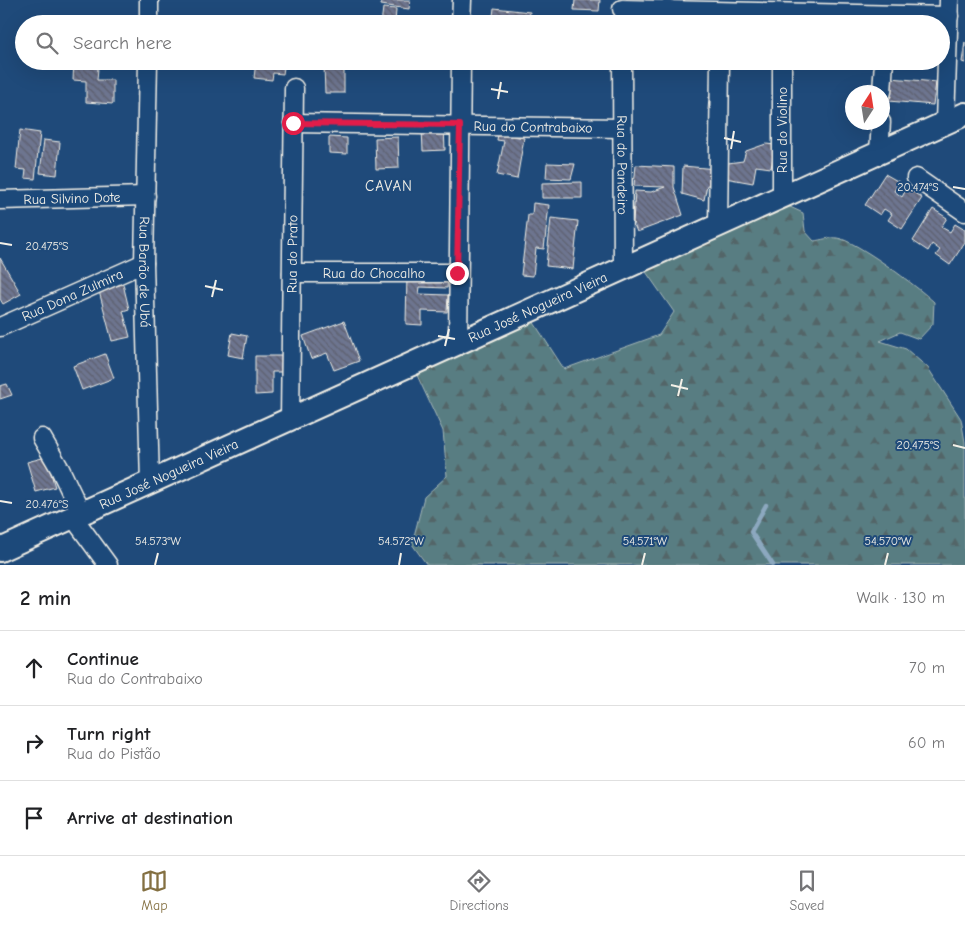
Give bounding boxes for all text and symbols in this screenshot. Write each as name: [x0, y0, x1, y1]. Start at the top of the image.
search box: [15, 15, 950, 70]
icon: search: [33, 29, 61, 57]
text: Search here: [73, 32, 172, 54]
north arrow: [845, 85, 890, 130]
street label: Rua do Violino: [774, 87, 791, 173]
route start: [282, 112, 305, 135]
street label: Rua do Pandeiro: [614, 115, 631, 215]
street label: Rua do Contrabaixo: [473, 117, 593, 136]
district label: CAVAN: [365, 177, 413, 195]
text: 20.474°S: [897, 180, 939, 194]
street label: Rua Silvino Dote: [23, 188, 121, 208]
street label: Rua do Prato: [283, 215, 301, 293]
street label: Rua Barão de Ubá: [135, 216, 154, 328]
text: 20.475°S: [26, 239, 69, 253]
route end: [446, 262, 469, 285]
street label: Rua Dona Zulmira: [19, 265, 125, 325]
street label: Rua do Chocalho: [323, 265, 425, 282]
street label: Rua José Nogueira Vieira: [465, 268, 610, 346]
street label: Rua José Nogueira Vieira: [96, 435, 241, 513]
text: 20.475°S: [897, 438, 940, 452]
text: 20.476°S: [26, 497, 69, 511]
text: 54.573°W: [135, 534, 181, 548]
text: 54.572°W: [378, 534, 425, 548]
text: 54.571°W: [623, 534, 668, 548]
text: 54.570°W: [864, 534, 912, 548]
text: 2 min: [20, 586, 71, 610]
text: Walk · 130 m: [856, 589, 945, 607]
text: Continue: [67, 648, 139, 670]
icon: ahead: [20, 654, 48, 682]
text: 70 m: [909, 659, 945, 677]
text: Rua do Contrabaixo: [67, 670, 203, 688]
text: Turn right: [67, 723, 151, 745]
icon: right: [20, 729, 48, 757]
text: 60 m: [908, 734, 945, 752]
text: Rua do Pistão: [67, 745, 161, 763]
icon: arrive: [20, 804, 48, 832]
text: Arrive at destination: [67, 807, 233, 829]
tab: Map: [140, 867, 168, 914]
tab: Directions: [449, 867, 509, 914]
tab: Saved: [790, 867, 825, 914]

